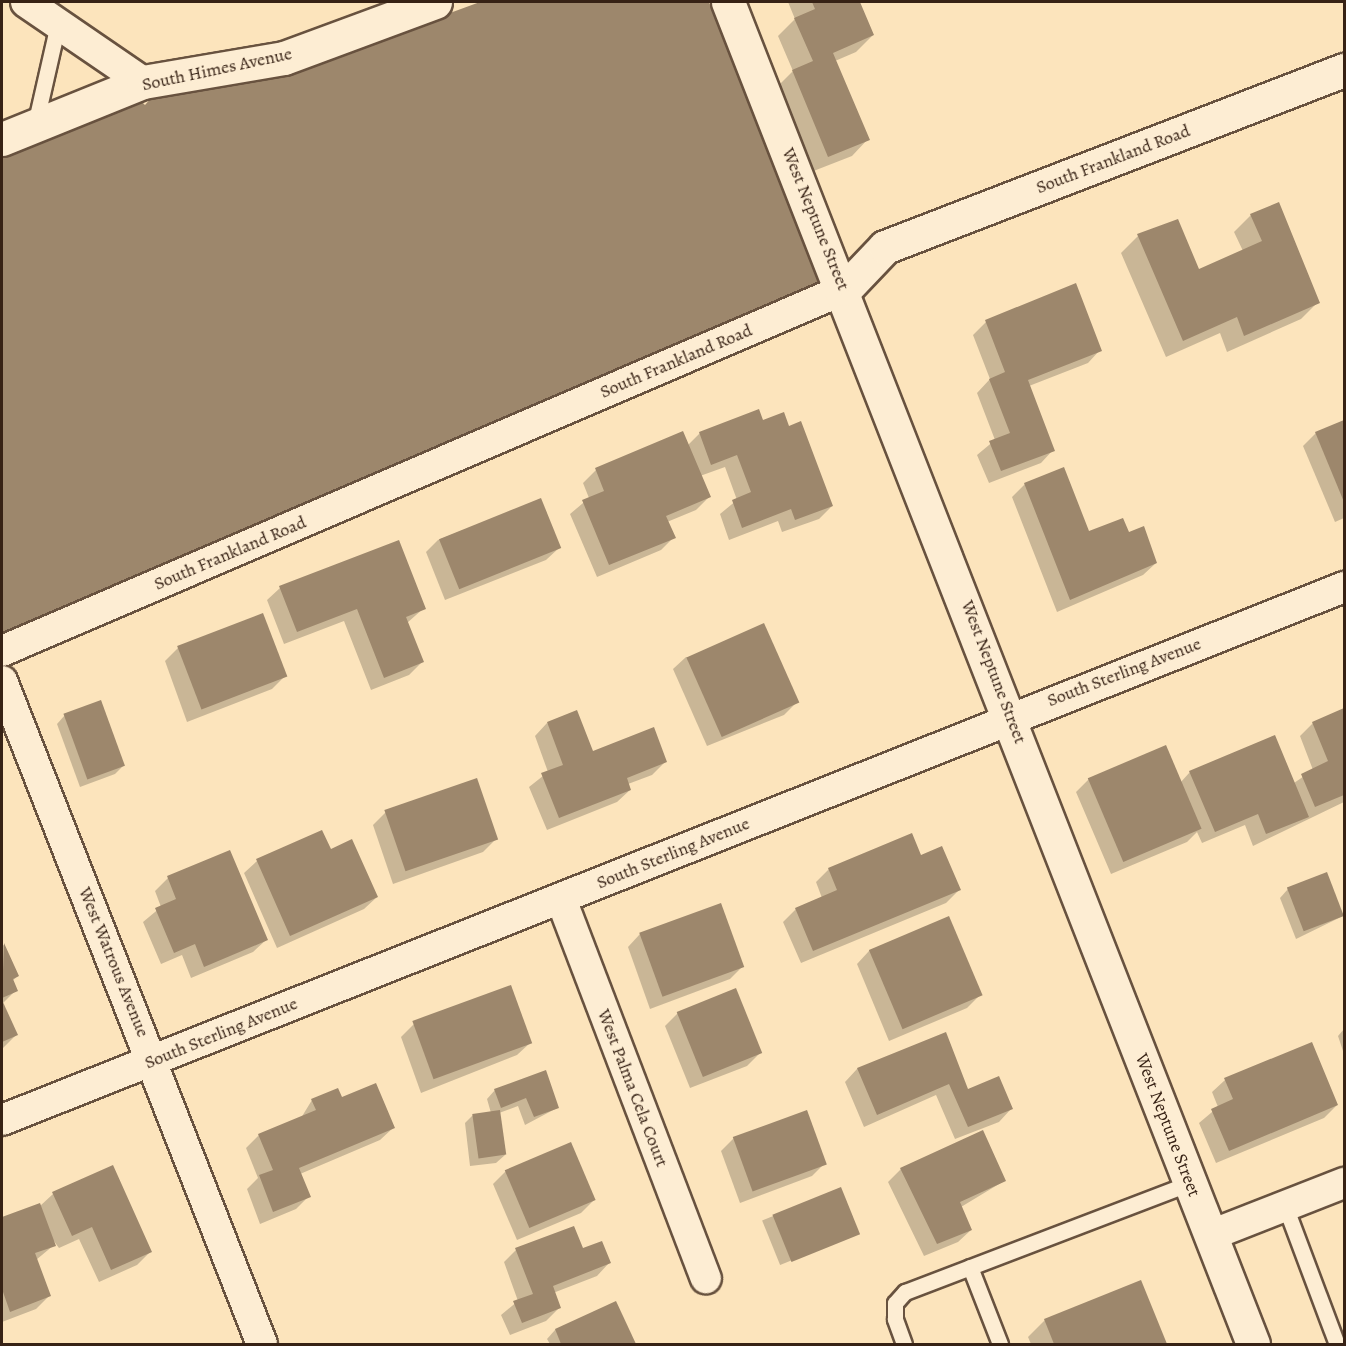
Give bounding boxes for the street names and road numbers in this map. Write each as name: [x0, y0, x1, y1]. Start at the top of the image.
street label: South Himes Avenue: [140, 43, 294, 95]
street label: South Frankland Road: [1033, 120, 1193, 198]
street label: West Neptune Street: [778, 145, 854, 293]
street label: South Frankland Road: [597, 319, 755, 403]
street label: South Frankland Road: [151, 511, 309, 595]
street label: West Neptune Street: [957, 597, 1031, 747]
street label: South Sterling Avenue: [1044, 633, 1204, 711]
street label: South Sterling Avenue: [593, 812, 753, 894]
street label: West Watrous Avenue: [74, 884, 154, 1040]
street label: South Sterling Avenue: [141, 992, 301, 1074]
street label: West Palma Cela Court: [593, 1006, 673, 1170]
street label: West Neptune Street: [1131, 1050, 1205, 1200]

